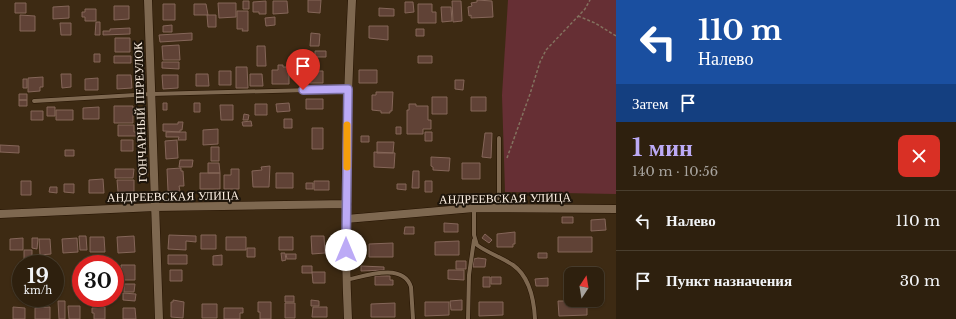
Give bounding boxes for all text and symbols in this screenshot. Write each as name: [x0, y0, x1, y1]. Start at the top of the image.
text: 110 m: [698, 13, 782, 48]
icon: left: [632, 16, 684, 68]
street label: ГОНЧАРНЫЙ ПЕРЕУЛОК: [130, 41, 150, 182]
text: Налево: [698, 48, 754, 70]
pin: [286, 49, 320, 90]
icon: arrive: [292, 55, 314, 77]
icon: arrive: [677, 92, 699, 114]
text: Затем: [632, 94, 669, 113]
text: 1 мин: [632, 133, 693, 162]
button: close: [898, 135, 940, 177]
text: 140 m · 10:56: [632, 163, 718, 180]
street label: АНДРЕЕВСКАЯ УЛИЦА: [107, 187, 240, 205]
street label: АНДРЕЕВСКАЯ УЛИЦА: [439, 189, 572, 207]
icon: left: [632, 210, 654, 232]
text: Налево: [666, 211, 716, 230]
text: 110 m: [896, 211, 940, 230]
position arrow: [325, 229, 367, 271]
speed limit sign: 30: [72, 255, 124, 307]
text: 19: [27, 264, 49, 288]
north arrow: [564, 267, 604, 307]
map controls: [564, 267, 604, 307]
icon: arrive: [632, 270, 654, 292]
text: Пункт назначения: [666, 271, 792, 290]
text: 30 m: [900, 271, 940, 290]
text: km/h: [24, 284, 52, 297]

